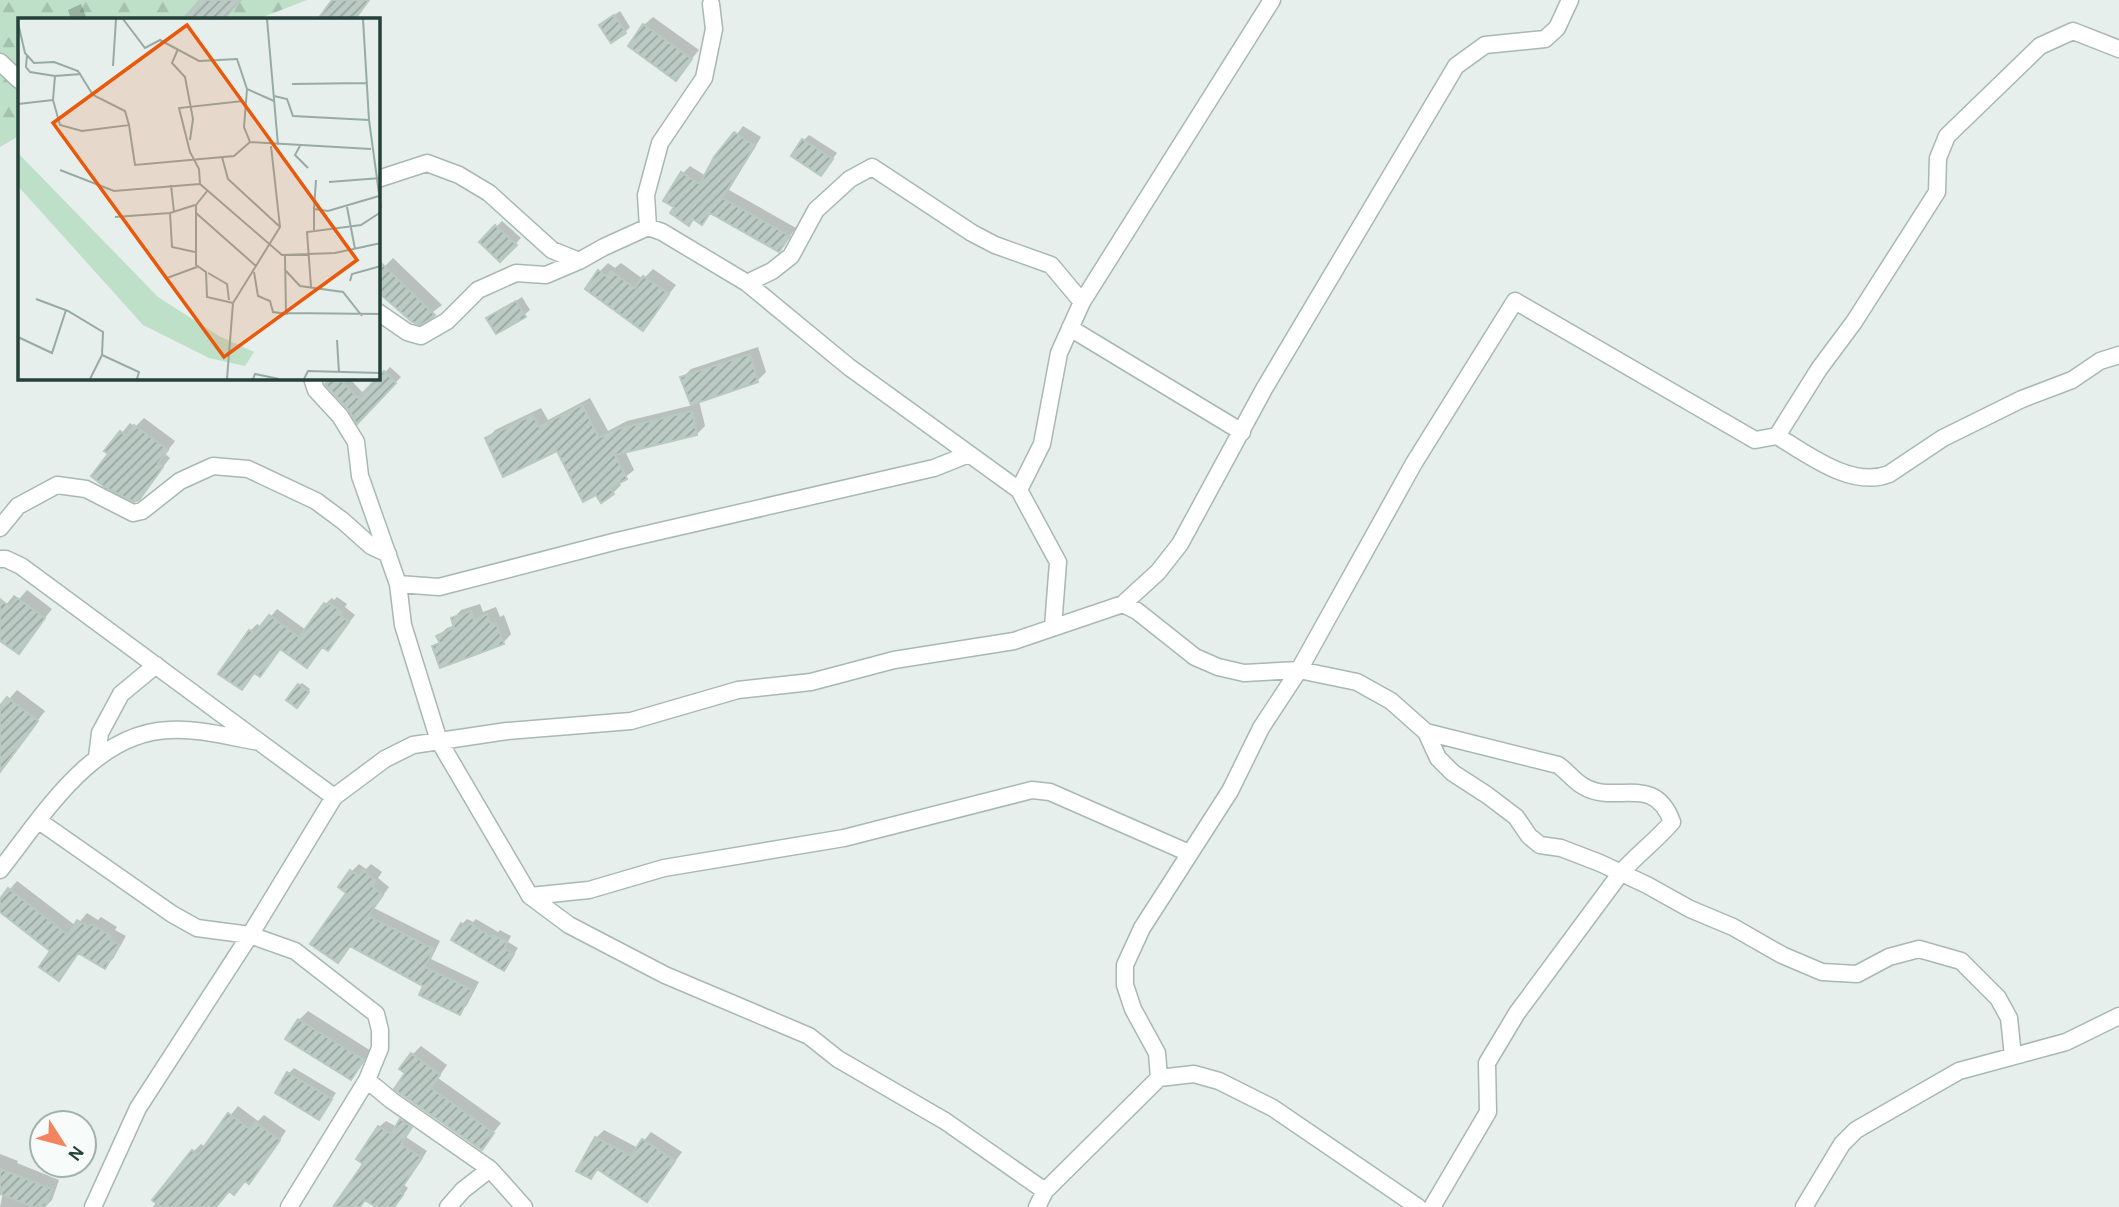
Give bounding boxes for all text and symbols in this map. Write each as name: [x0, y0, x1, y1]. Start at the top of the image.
inset map: [18, 18, 380, 380]
north arrow: [28, 1109, 98, 1179]
text: N: [64, 1142, 87, 1164]

